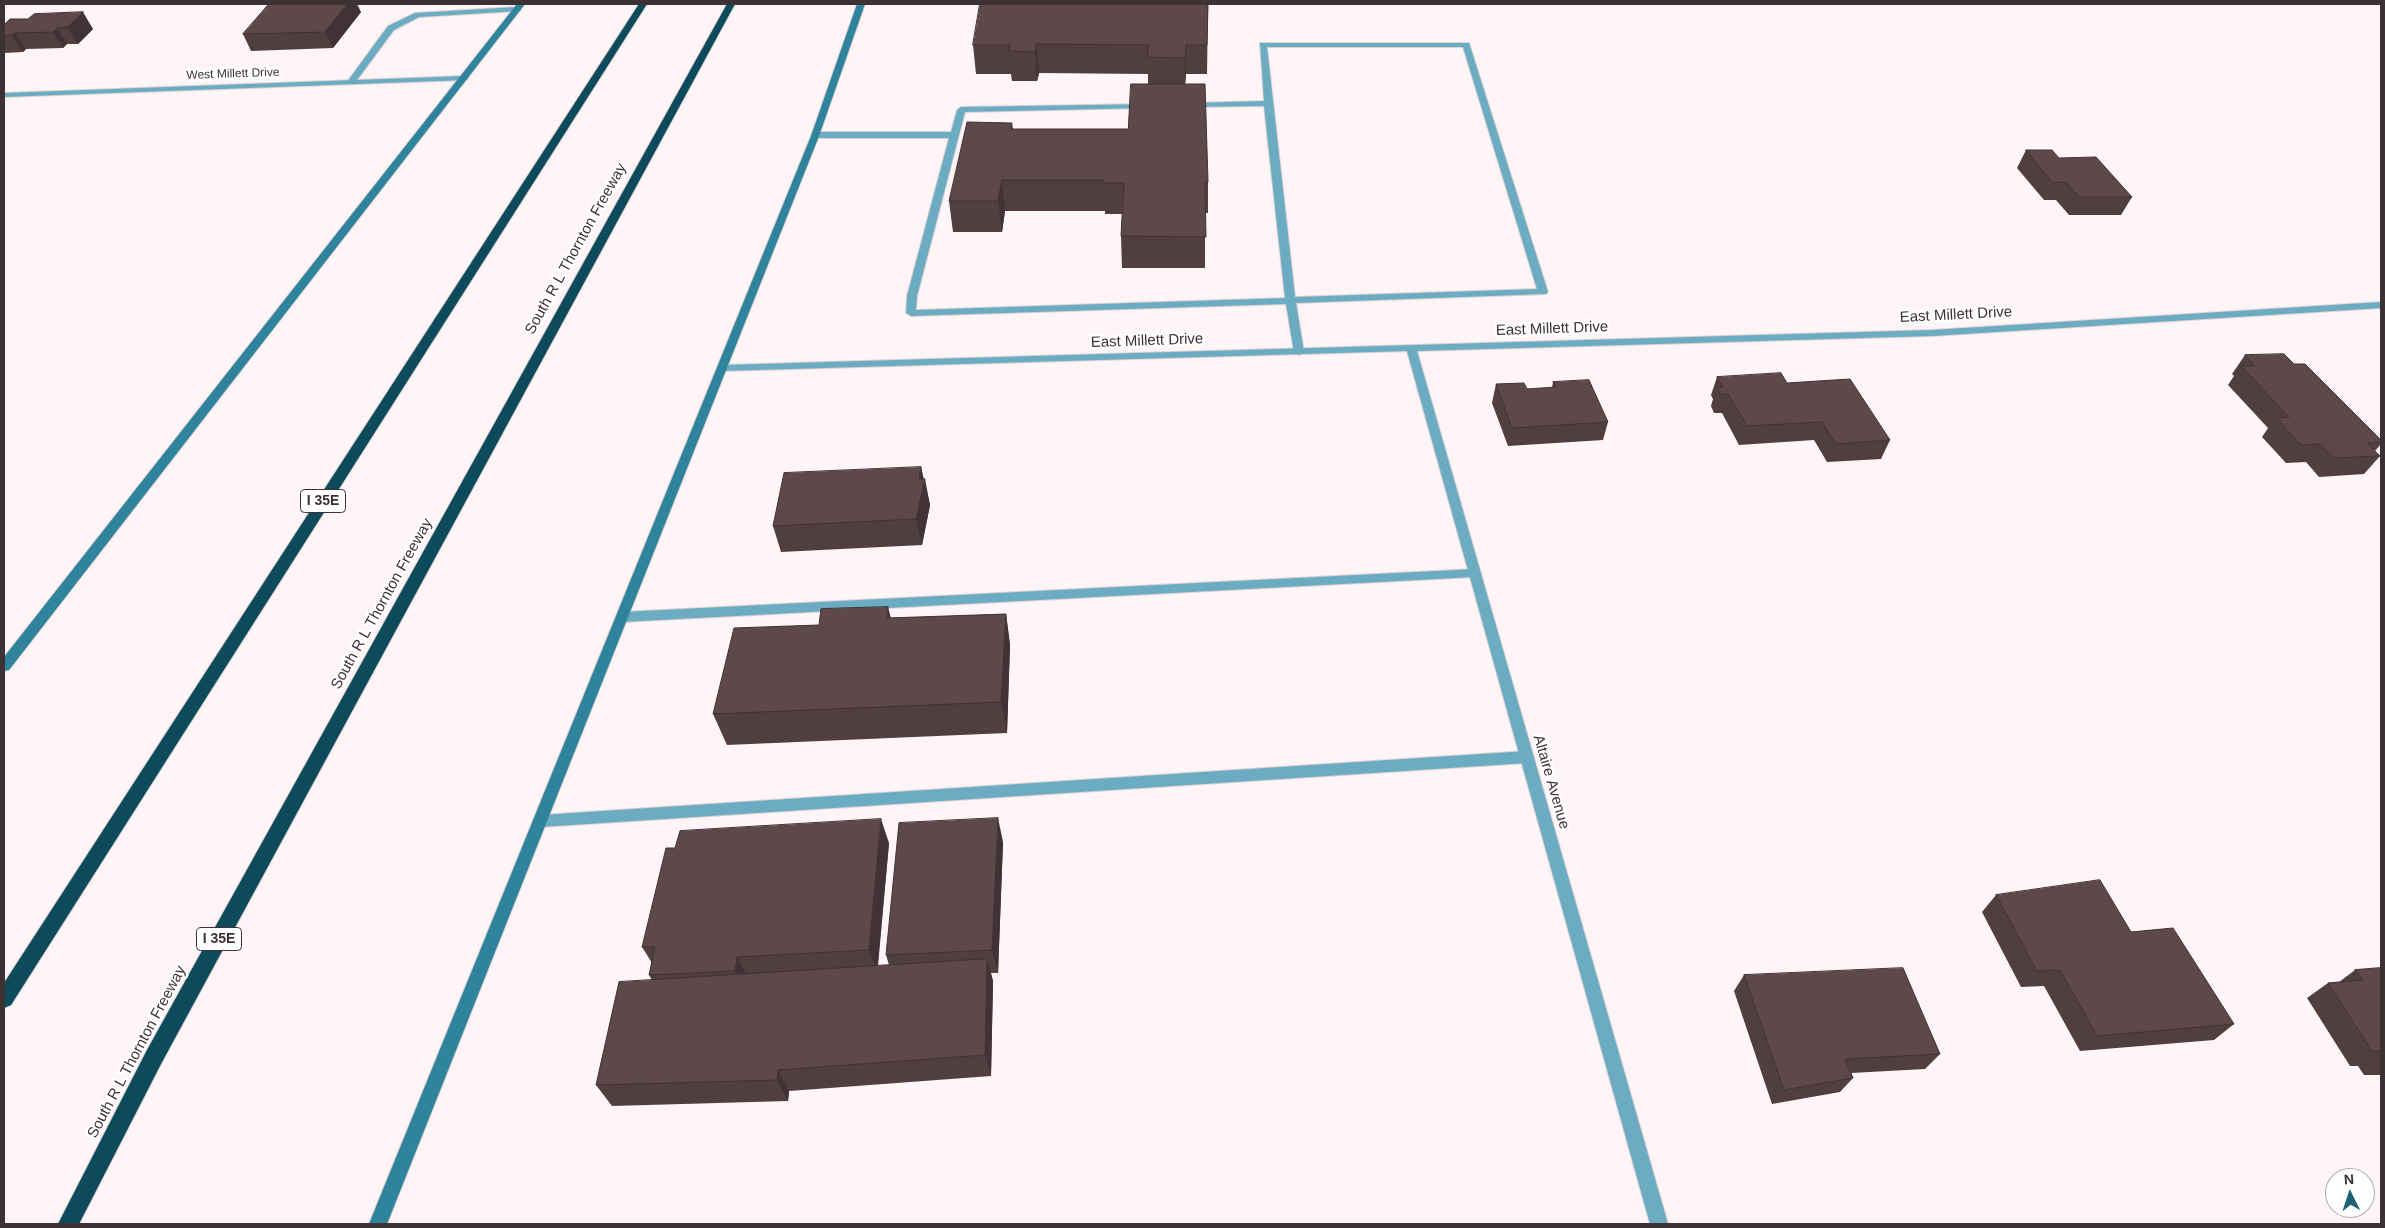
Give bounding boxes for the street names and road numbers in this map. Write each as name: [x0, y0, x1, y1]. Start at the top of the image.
street label: West Millett Drive: [186, 65, 280, 83]
street label: South R L Thornton Freeway: [521, 160, 631, 338]
street label: East Millett Drive: [1899, 303, 2013, 327]
street label: East Millett Drive: [1495, 318, 1609, 340]
street label: East Millett Drive: [1090, 330, 1204, 352]
road number: I 35E: [300, 490, 346, 512]
street label: South R L Thornton Freeway: [327, 515, 437, 693]
street label: Altaire Avenue: [1529, 733, 1573, 831]
road number: I 35E: [196, 928, 242, 951]
street label: South R L Thornton Freeway: [84, 963, 190, 1141]

